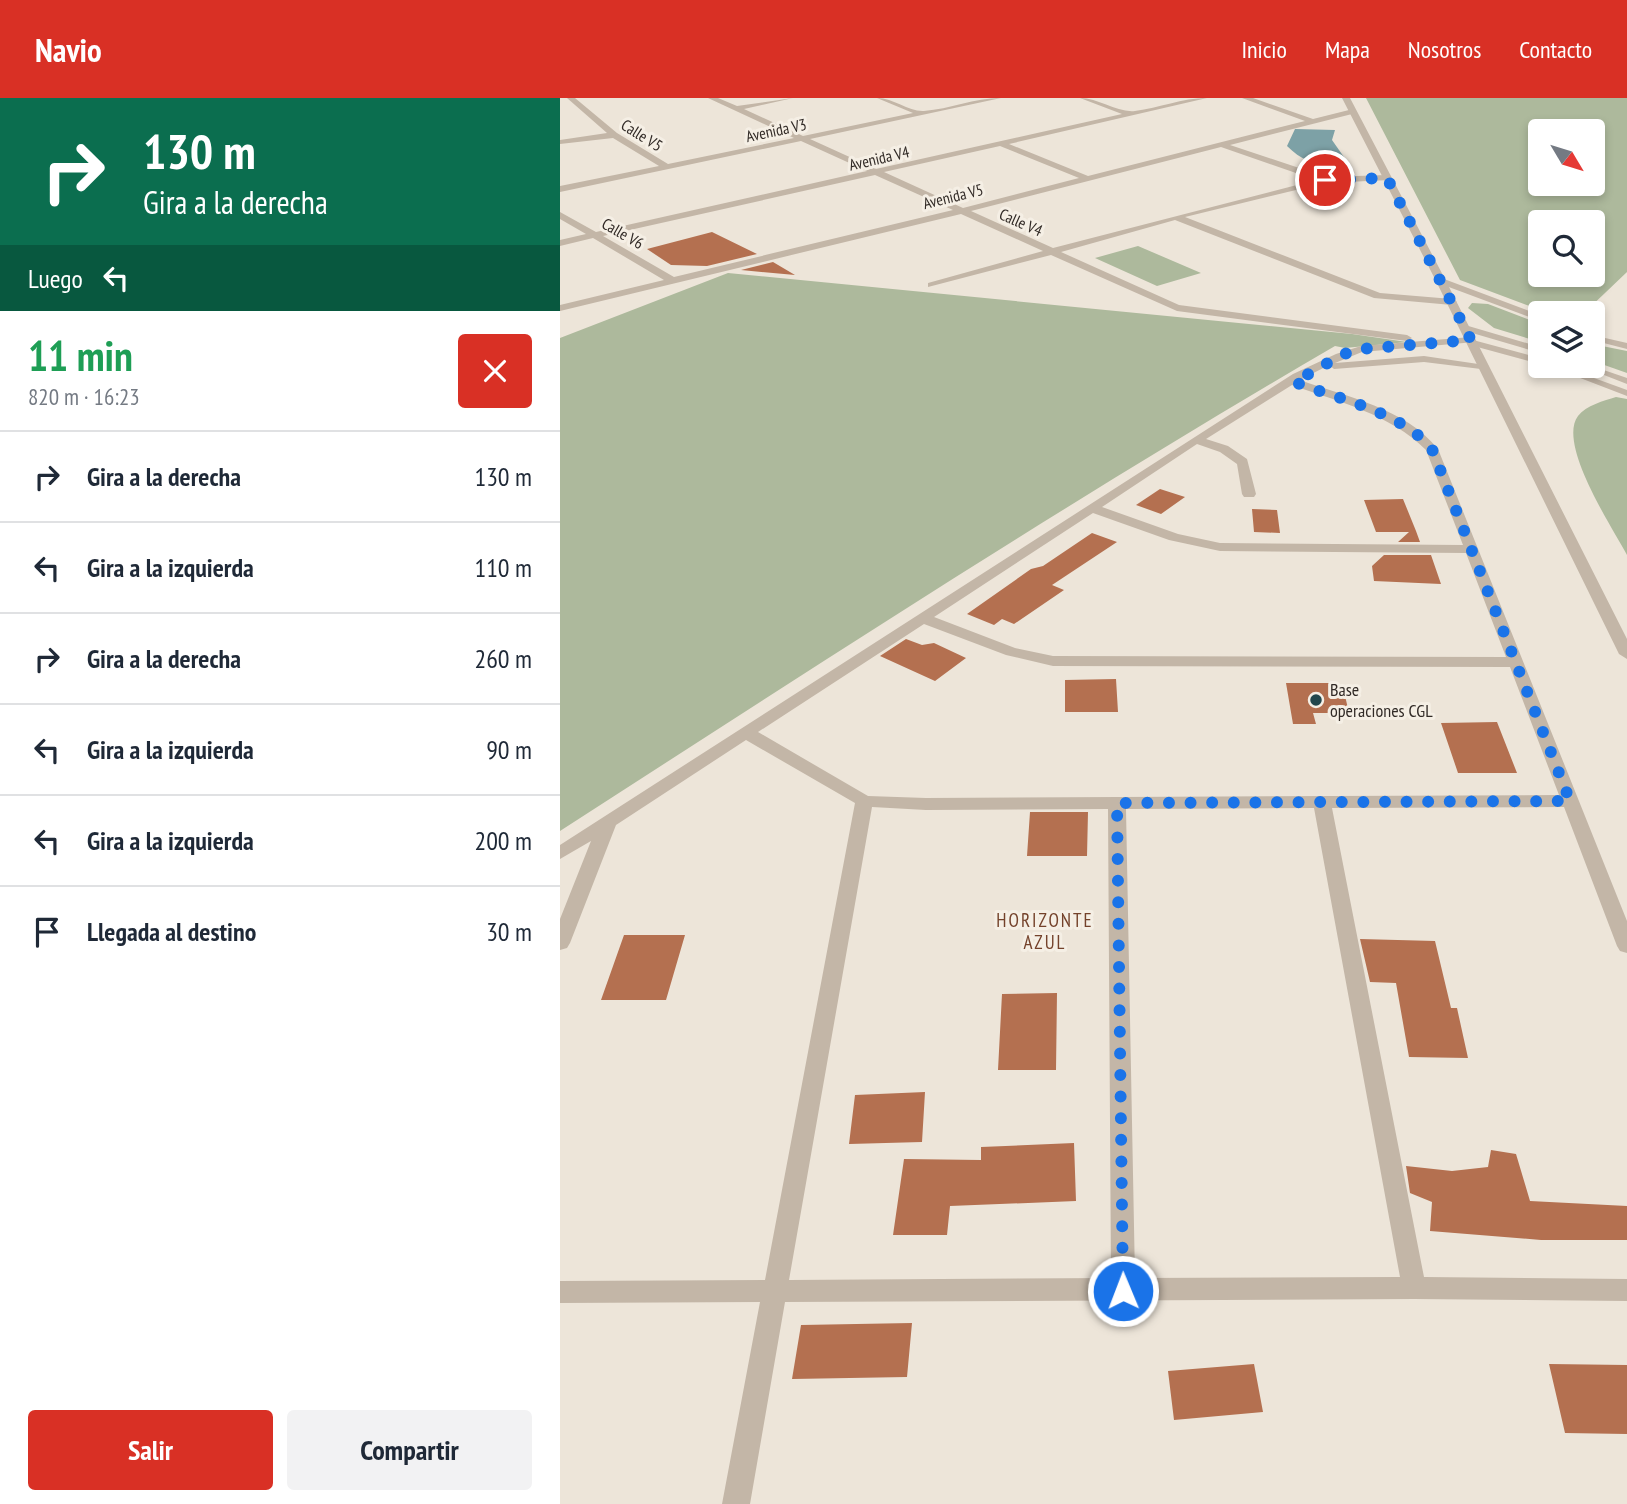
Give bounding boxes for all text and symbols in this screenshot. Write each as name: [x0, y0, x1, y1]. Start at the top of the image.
text: Navio: [35, 28, 102, 71]
text: Inicio: [1241, 34, 1287, 65]
text: Mapa: [1325, 34, 1370, 65]
text: Nosotros: [1408, 34, 1481, 65]
text: Contacto: [1519, 34, 1592, 65]
street label: Avenida V3: [744, 114, 808, 146]
street label: Calle V5: [618, 115, 666, 155]
text: 130 m: [143, 119, 256, 183]
north arrow: [1528, 119, 1605, 196]
map controls: [1528, 119, 1605, 378]
icon: right: [28, 126, 119, 217]
street label: Avenida V4: [847, 141, 911, 175]
pin: [1295, 150, 1355, 210]
icon: arrive: [1306, 161, 1344, 199]
street label: Avenida V5: [921, 179, 985, 213]
text: Gira a la derecha: [143, 181, 328, 223]
street label: Calle V4: [996, 204, 1046, 240]
button: search: [1528, 210, 1605, 287]
street label: Calle V6: [598, 213, 648, 253]
icon: left: [97, 259, 135, 297]
text: Luego: [28, 262, 83, 295]
button: layers: [1528, 301, 1605, 378]
text: 11 min: [28, 328, 133, 383]
button: close: [458, 334, 532, 408]
text: 820 m · 16:23: [28, 382, 140, 411]
icon: right: [28, 458, 66, 496]
text: Gira a la derecha: [87, 460, 241, 493]
text: 130 m: [474, 460, 532, 493]
icon: left: [28, 549, 66, 587]
text: Gira a la izquierda: [87, 551, 254, 584]
text: 110 m: [474, 551, 532, 584]
icon: right: [28, 640, 66, 678]
text: Gira a la derecha: [87, 642, 241, 675]
text: 260 m: [474, 642, 532, 675]
place label: Base operaciones CGL: [1330, 678, 1433, 722]
marker: Base operaciones CGL: [1308, 692, 1324, 708]
icon: left: [28, 731, 66, 769]
text: Gira a la izquierda: [87, 733, 254, 766]
text: 90 m: [486, 733, 532, 766]
icon: left: [28, 822, 66, 860]
text: Gira a la izquierda: [87, 824, 254, 857]
text: 200 m: [474, 824, 532, 857]
district label: HORIZONTE AZUL: [996, 908, 1094, 954]
icon: arrive: [28, 913, 66, 951]
text: Llegada al destino: [87, 915, 256, 948]
text: 30 m: [486, 915, 532, 948]
position arrow: [1086, 1254, 1160, 1328]
button: Salir: [28, 1410, 273, 1490]
button: Compartir: [287, 1410, 532, 1490]

